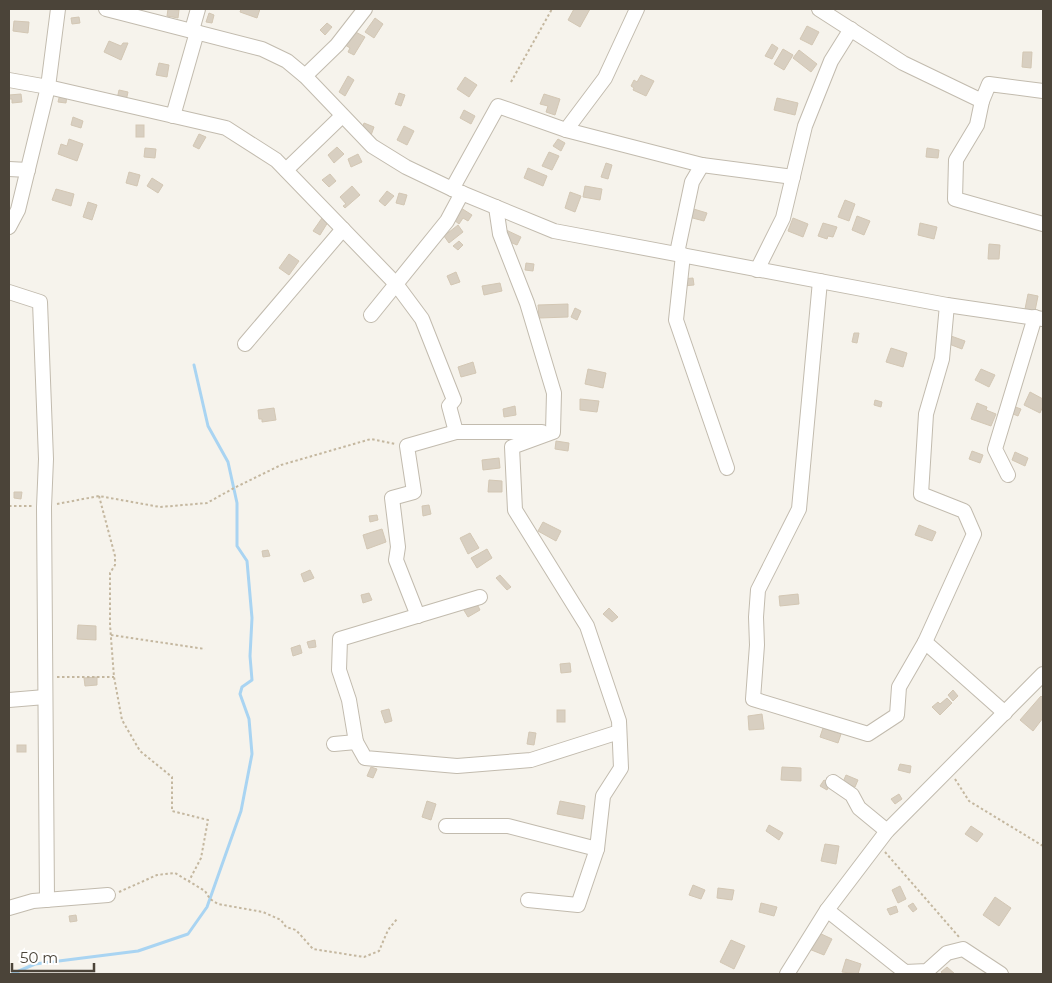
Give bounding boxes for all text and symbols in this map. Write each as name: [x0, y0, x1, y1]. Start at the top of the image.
scale bar: [12, 940, 95, 972]
text: 50 m: [20, 948, 58, 967]

